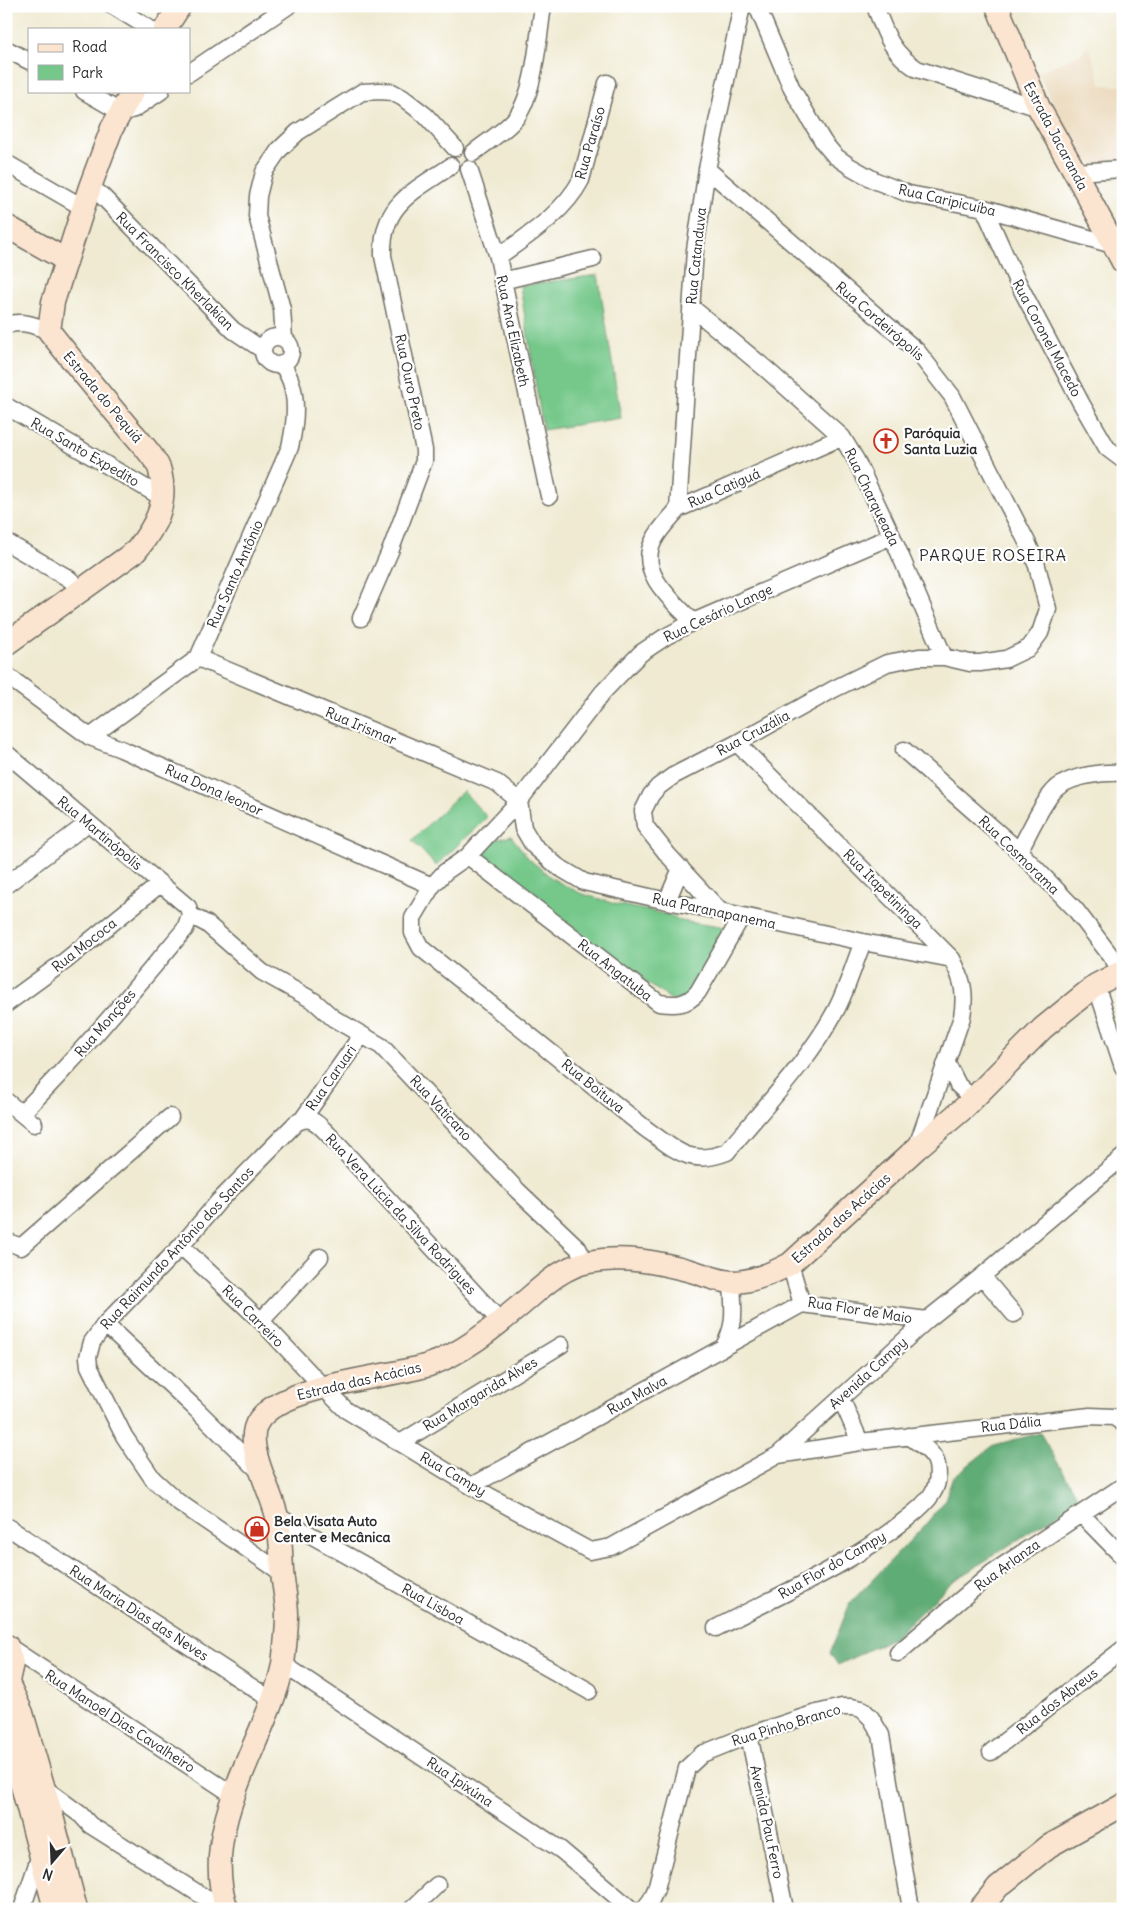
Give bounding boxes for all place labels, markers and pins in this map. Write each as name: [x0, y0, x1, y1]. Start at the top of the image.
place label: Paróquia Santa Luzia: [904, 424, 977, 458]
church icon: Paróquia Santa Luzia: [873, 428, 899, 454]
place label: Bela Visata Auto Center e Mecânica: [274, 1512, 390, 1546]
shop icon: Bela Visata Auto Center e Mecânica: [244, 1516, 270, 1542]

